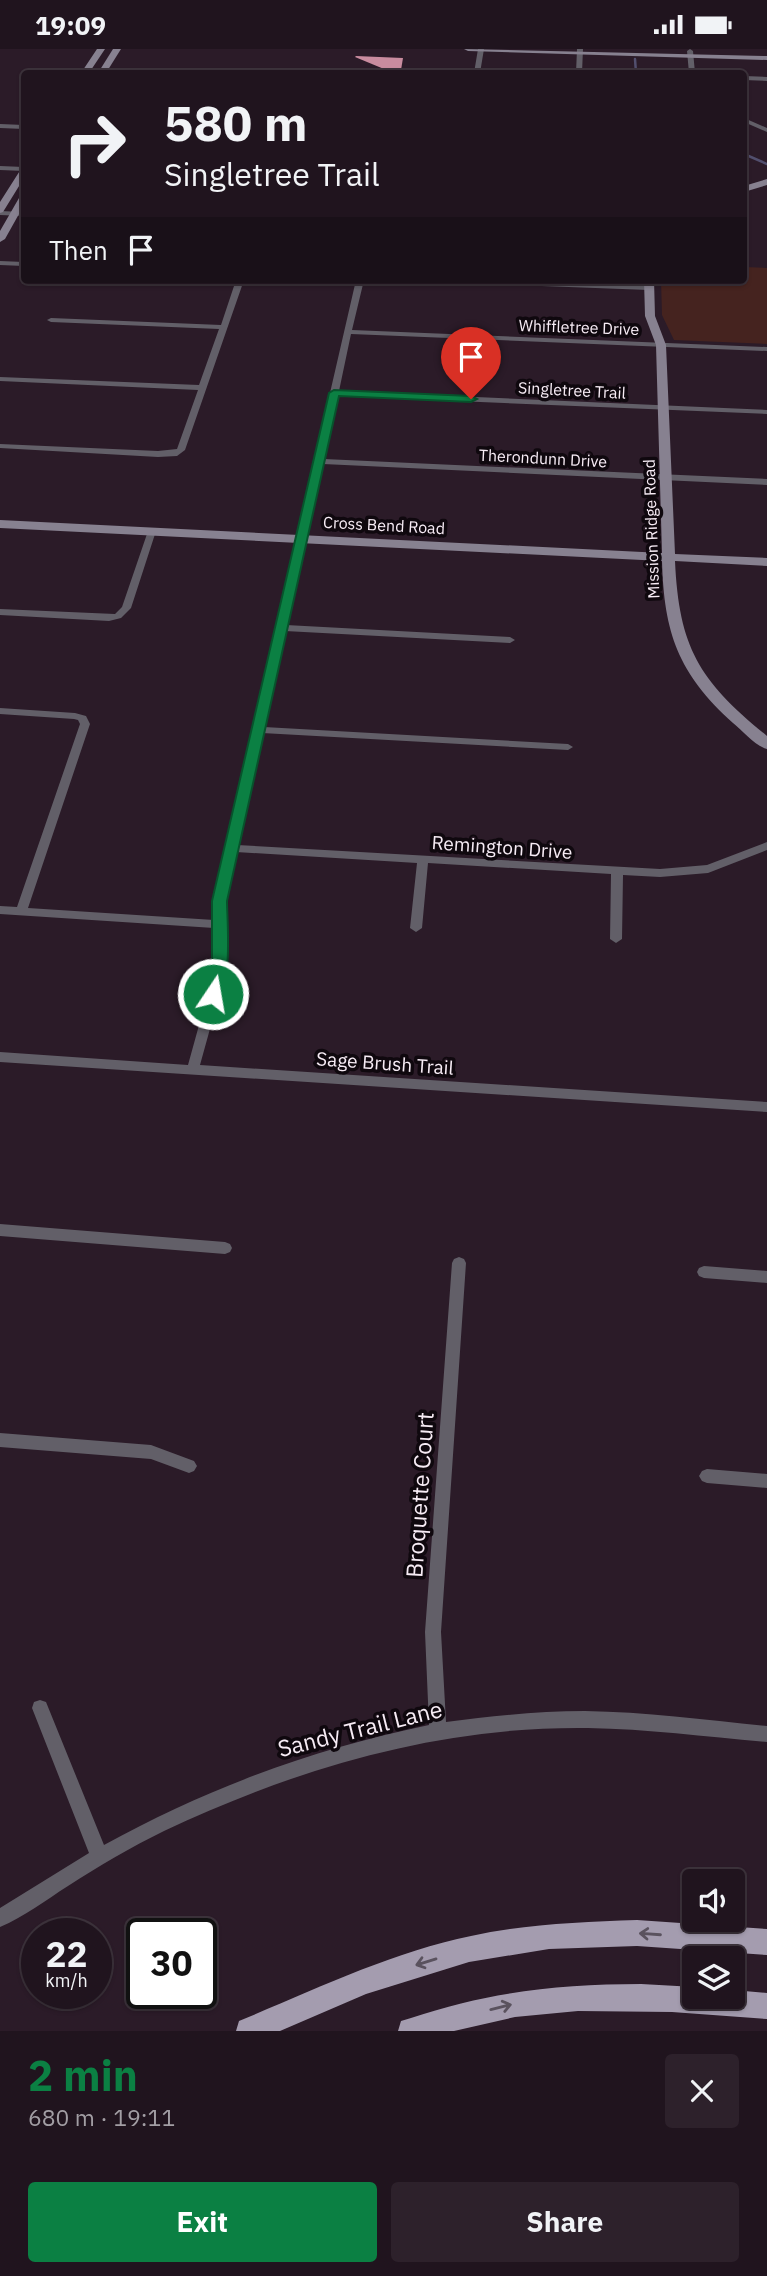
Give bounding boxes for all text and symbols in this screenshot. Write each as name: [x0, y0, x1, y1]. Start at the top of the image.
text: 19:09: [35, 8, 106, 42]
text: 580 m: [164, 91, 308, 154]
icon: right: [49, 98, 140, 189]
text: Singletree Trail: [164, 153, 380, 195]
icon: arrive: [122, 231, 160, 269]
text: Then: [49, 233, 108, 267]
street label: Whiffletree Drive: [518, 315, 640, 339]
pin: [441, 327, 501, 399]
icon: arrive: [452, 338, 490, 376]
street label: Singletree Trail: [518, 377, 626, 403]
street label: Therondunn Drive: [478, 445, 608, 471]
street label: Mission Ridge Road: [639, 459, 663, 599]
street label: Cross Bend Road: [322, 512, 446, 538]
street label: Remington Drive: [431, 830, 573, 864]
position arrow: [176, 957, 250, 1031]
street label: Sage Brush Trail: [315, 1046, 455, 1080]
street label: Broquette Court: [398, 1411, 440, 1579]
street label: Sandy Trail Lane: [274, 1693, 445, 1763]
map controls: [682, 1869, 745, 2009]
button: sound: [682, 1869, 745, 1932]
speed limit sign: 30: [126, 1918, 217, 2009]
one-way arrow: [639, 1927, 662, 1940]
text: 22: [45, 1931, 88, 1977]
button: layers: [682, 1946, 745, 2009]
one-way arrow: [415, 1957, 437, 1970]
text: km/h: [45, 1969, 88, 1992]
one-way arrow: [489, 2000, 512, 2013]
text: 2 min: [28, 2048, 138, 2103]
button: close: [665, 2054, 739, 2128]
text: 680 m · 19:11: [28, 2102, 175, 2132]
button: Exit: [28, 2182, 377, 2262]
button: Share: [391, 2182, 739, 2262]

